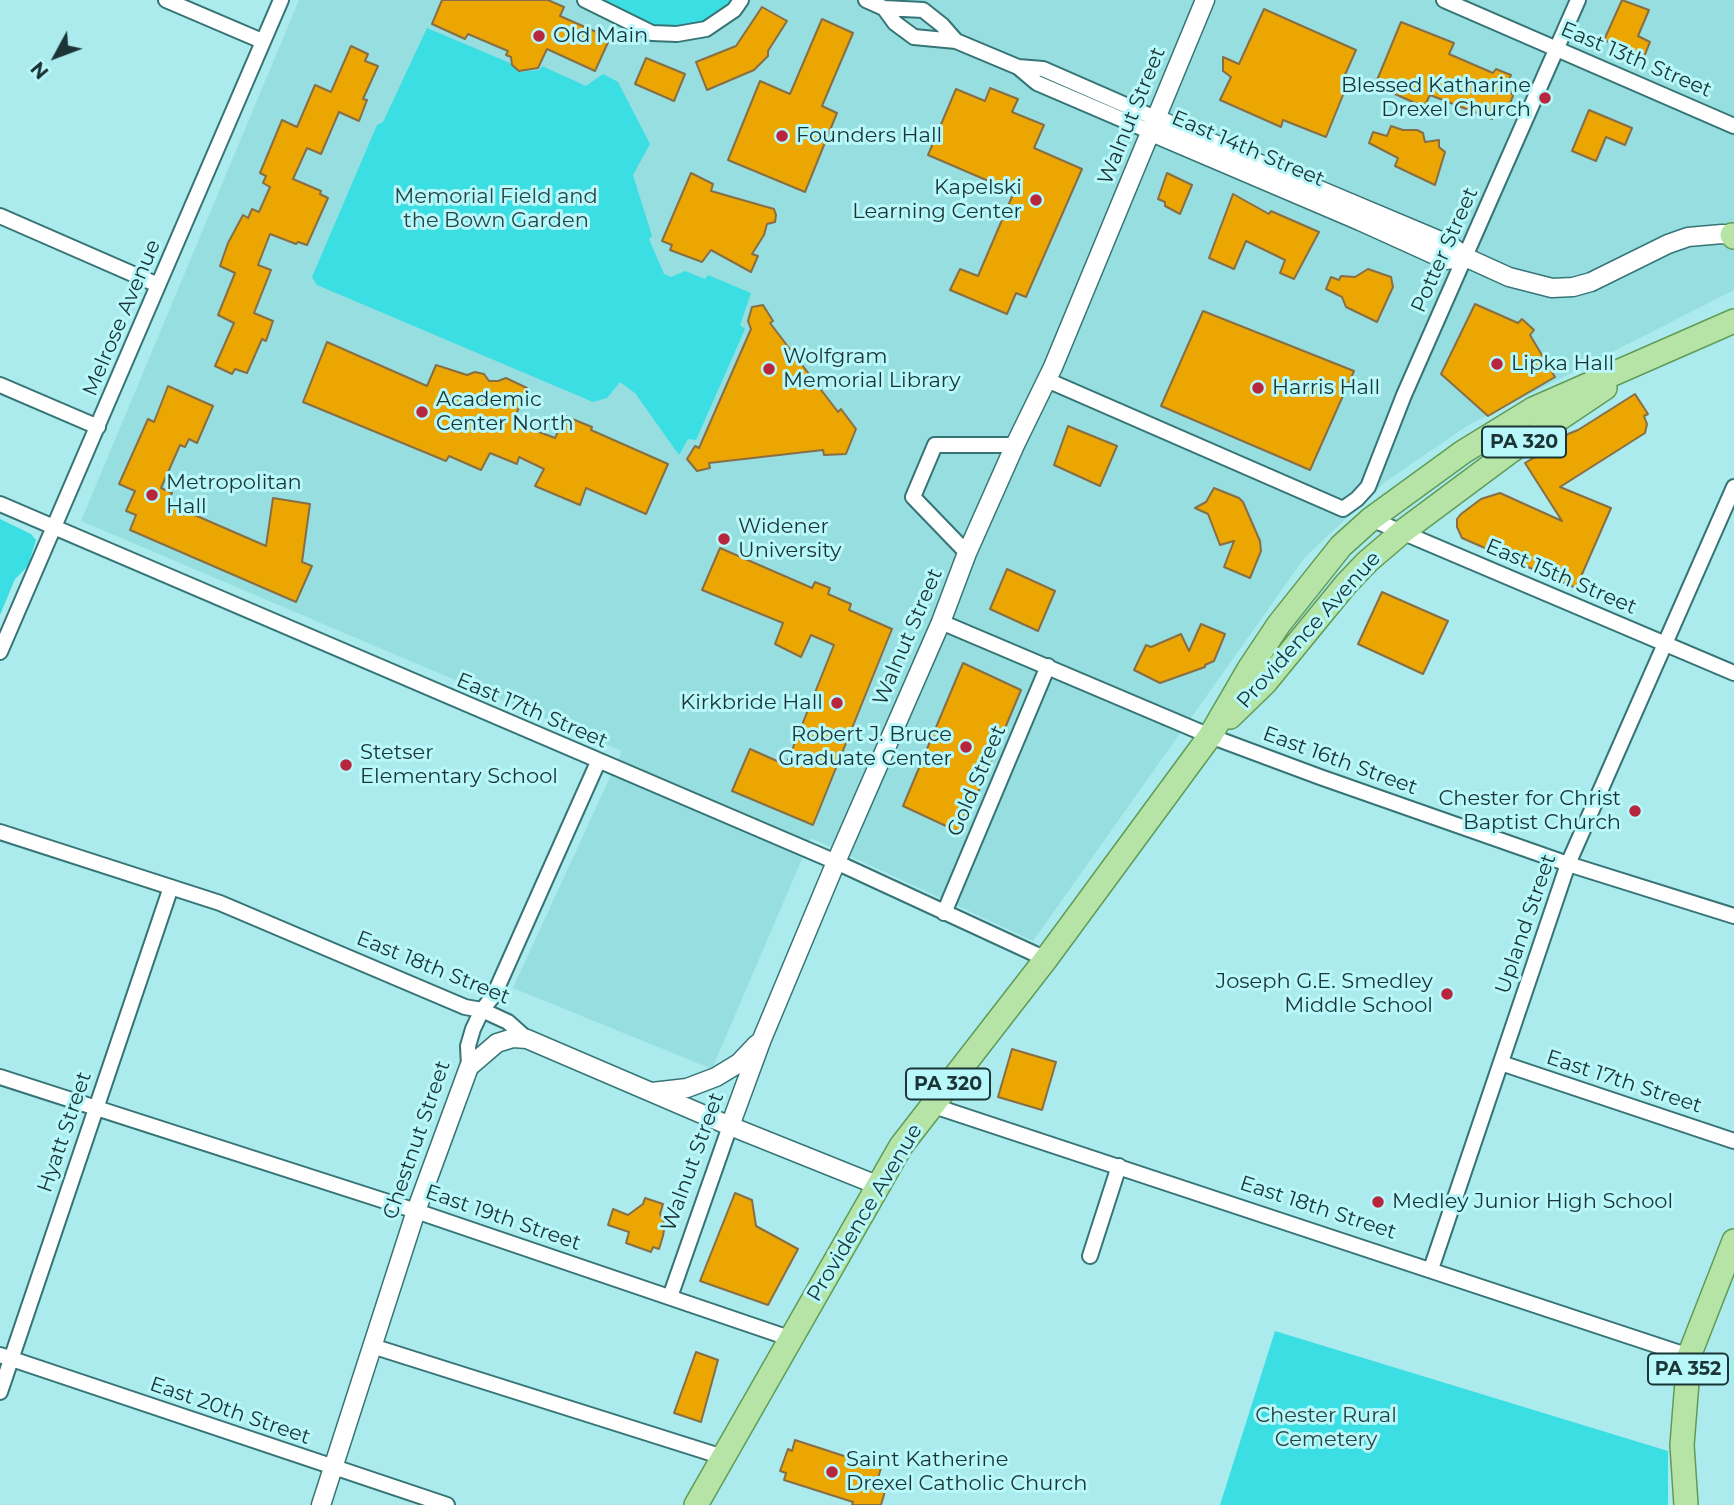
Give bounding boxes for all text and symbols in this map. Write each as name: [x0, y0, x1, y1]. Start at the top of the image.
street label: East 13th Street: [1557, 17, 1715, 103]
north arrow: [21, 21, 91, 91]
place label: Old Main: [553, 23, 648, 49]
marker: Old Main: [531, 28, 547, 44]
street label: Walnut Street: [1093, 44, 1171, 188]
text: N: [26, 57, 53, 83]
place label: Blessed Katharine Drexel Church: [1341, 73, 1531, 123]
marker: Blessed Katharine Drexel Church: [1537, 90, 1553, 106]
street label: East 14th Street: [1168, 105, 1328, 193]
place label: Founders Hall: [796, 123, 942, 149]
marker: Founders Hall: [774, 128, 790, 144]
place label: Kapelski Learning Center: [852, 175, 1022, 225]
street label: Potter Street: [1406, 183, 1484, 317]
park label: Memorial Field and the Bown Garden: [394, 184, 598, 234]
marker: Kapelski Learning Center: [1028, 192, 1044, 208]
street label: Melrose Avenue: [78, 236, 166, 400]
place label: Wolfgram Memorial Library: [783, 344, 961, 394]
place label: Lipka Hall: [1511, 351, 1614, 377]
marker: Lipka Hall: [1489, 356, 1505, 372]
marker: Wolfgram Memorial Library: [761, 361, 777, 377]
place label: Harris Hall: [1272, 375, 1380, 401]
marker: Harris Hall: [1250, 380, 1266, 396]
place label: Academic Center North: [436, 387, 574, 437]
marker: Academic Center North: [414, 404, 430, 420]
road number: PA 320: [1482, 426, 1566, 458]
place label: Metropolitan Hall: [166, 470, 302, 520]
marker: Metropolitan Hall: [144, 487, 160, 503]
place label: Widener University: [738, 514, 841, 564]
marker: Widener University: [716, 531, 732, 547]
street label: East 15th Street: [1482, 534, 1640, 620]
street label: Providence Avenue: [1232, 546, 1386, 714]
street label: Walnut Street: [868, 565, 948, 709]
street label: East 17th Street: [453, 668, 611, 754]
place label: Kirkbride Hall: [680, 690, 823, 716]
marker: Kirkbride Hall: [829, 695, 845, 711]
street label: East 16th Street: [1259, 721, 1421, 801]
place label: Robert J. Bruce Graduate Center: [778, 722, 952, 772]
street label: Gold Street: [942, 722, 1012, 840]
marker: Robert J. Bruce Graduate Center: [958, 739, 974, 755]
place label: Stetser Elementary School: [360, 740, 558, 790]
marker: Stetser Elementary School: [338, 757, 354, 773]
place label: Chester for Christ Baptist Church: [1438, 786, 1621, 836]
marker: Chester for Christ Baptist Church: [1627, 803, 1643, 819]
street label: Upland Street: [1490, 851, 1562, 997]
street label: East 18th Street: [353, 926, 513, 1010]
place label: Joseph G.E. Smedley Middle School: [1216, 969, 1433, 1019]
marker: Joseph G.E. Smedley Middle School: [1439, 986, 1455, 1002]
street label: East 17th Street: [1543, 1045, 1705, 1119]
street label: Chestnut Street: [378, 1057, 456, 1223]
street label: Hyatt Street: [33, 1068, 97, 1196]
road number: PA 320: [906, 1068, 990, 1100]
street label: Walnut Street: [656, 1089, 730, 1235]
street label: Providence Avenue: [802, 1120, 928, 1306]
street label: East 18th Street: [1236, 1171, 1400, 1245]
street label: East 19th Street: [422, 1180, 584, 1256]
place label: Medley Junior High School: [1392, 1189, 1673, 1215]
marker: Medley Junior High School: [1370, 1194, 1386, 1210]
road number: PA 352: [1648, 1354, 1728, 1385]
street label: East 20th Street: [146, 1372, 314, 1450]
park label: Chester Rural Cemetery: [1255, 1403, 1397, 1453]
place label: Saint Katherine Drexel Catholic Church: [846, 1447, 1087, 1497]
marker: Saint Katherine Drexel Catholic Church: [824, 1464, 840, 1480]

